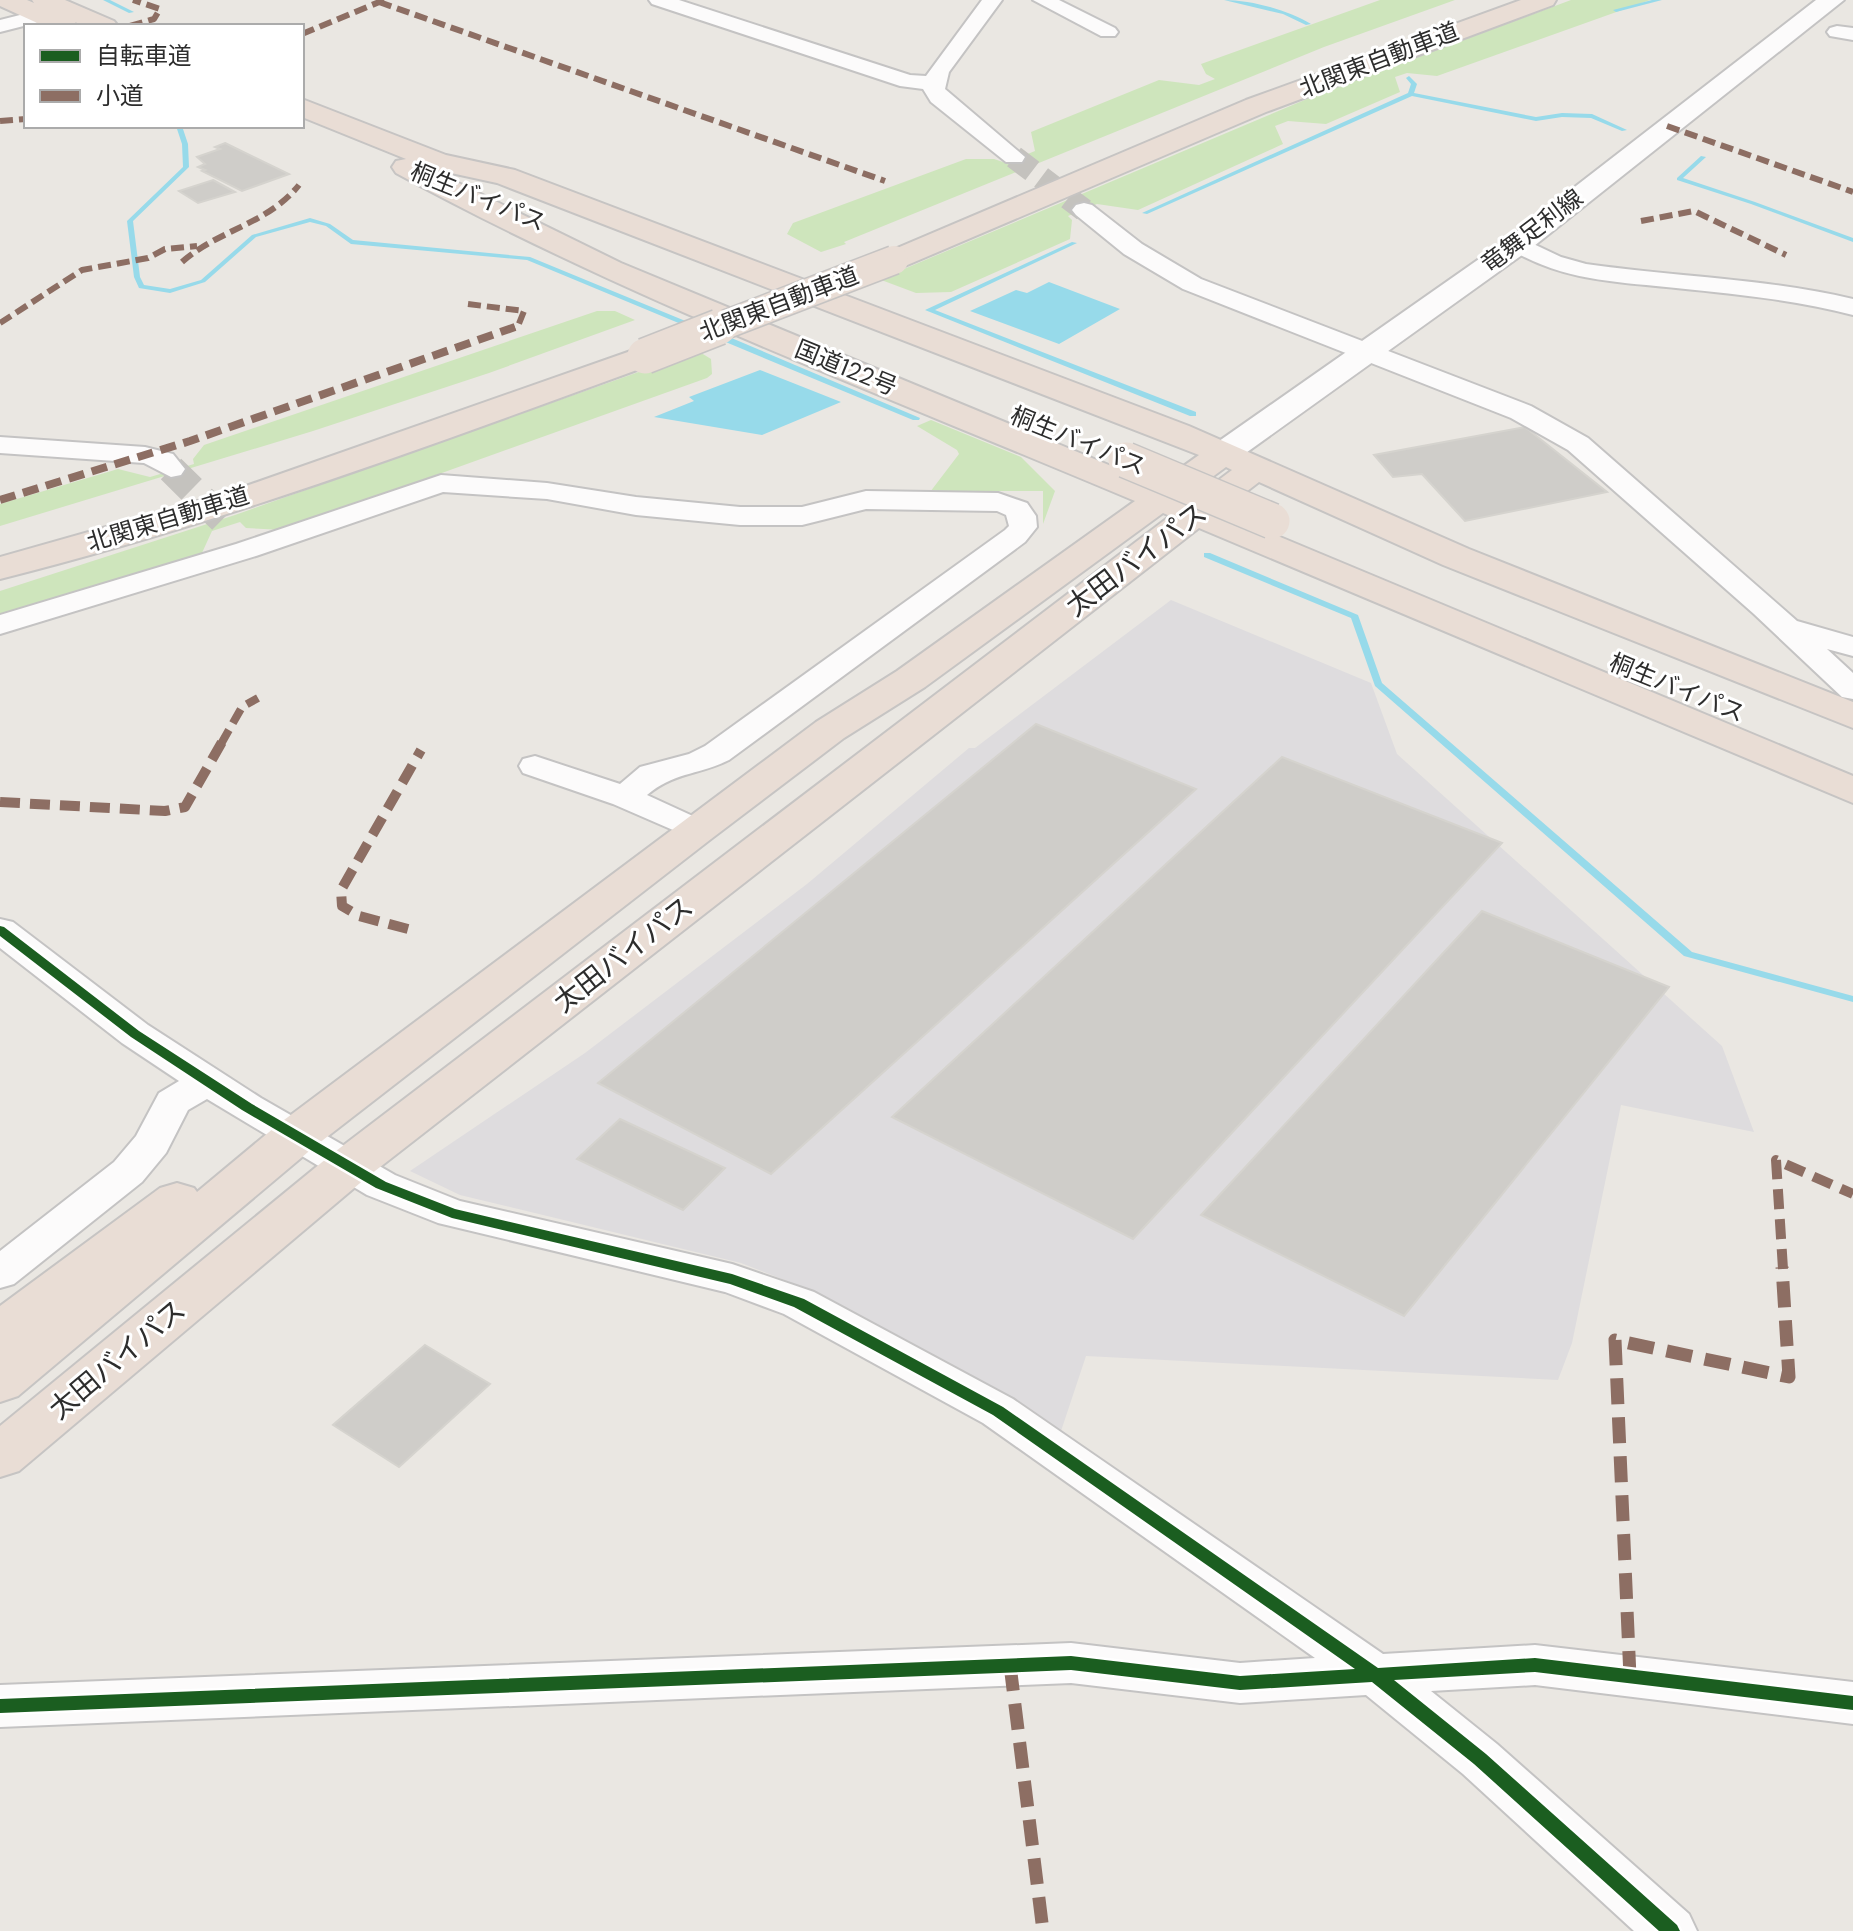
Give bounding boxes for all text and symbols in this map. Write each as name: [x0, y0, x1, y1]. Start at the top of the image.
street label: 北関東自動車道: [1295, 15, 1463, 104]
legend: [24, 24, 304, 128]
text: 自転車道: [96, 40, 192, 71]
text: 小道: [96, 80, 144, 111]
street label: 桐生バイパス: [406, 155, 551, 238]
street label: 竜舞足利線: [1474, 182, 1589, 279]
street label: 北関東自動車道: [695, 259, 863, 348]
street label: 国道122号: [791, 333, 902, 402]
street label: 桐生バイパス: [1006, 399, 1151, 482]
street label: 北関東自動車道: [83, 479, 253, 558]
street label: 太田バイパス: [1058, 494, 1214, 625]
street label: 桐生バイパス: [1605, 646, 1750, 729]
street label: 太田バイパス: [546, 888, 701, 1021]
street label: 太田バイパス: [41, 1291, 193, 1427]

